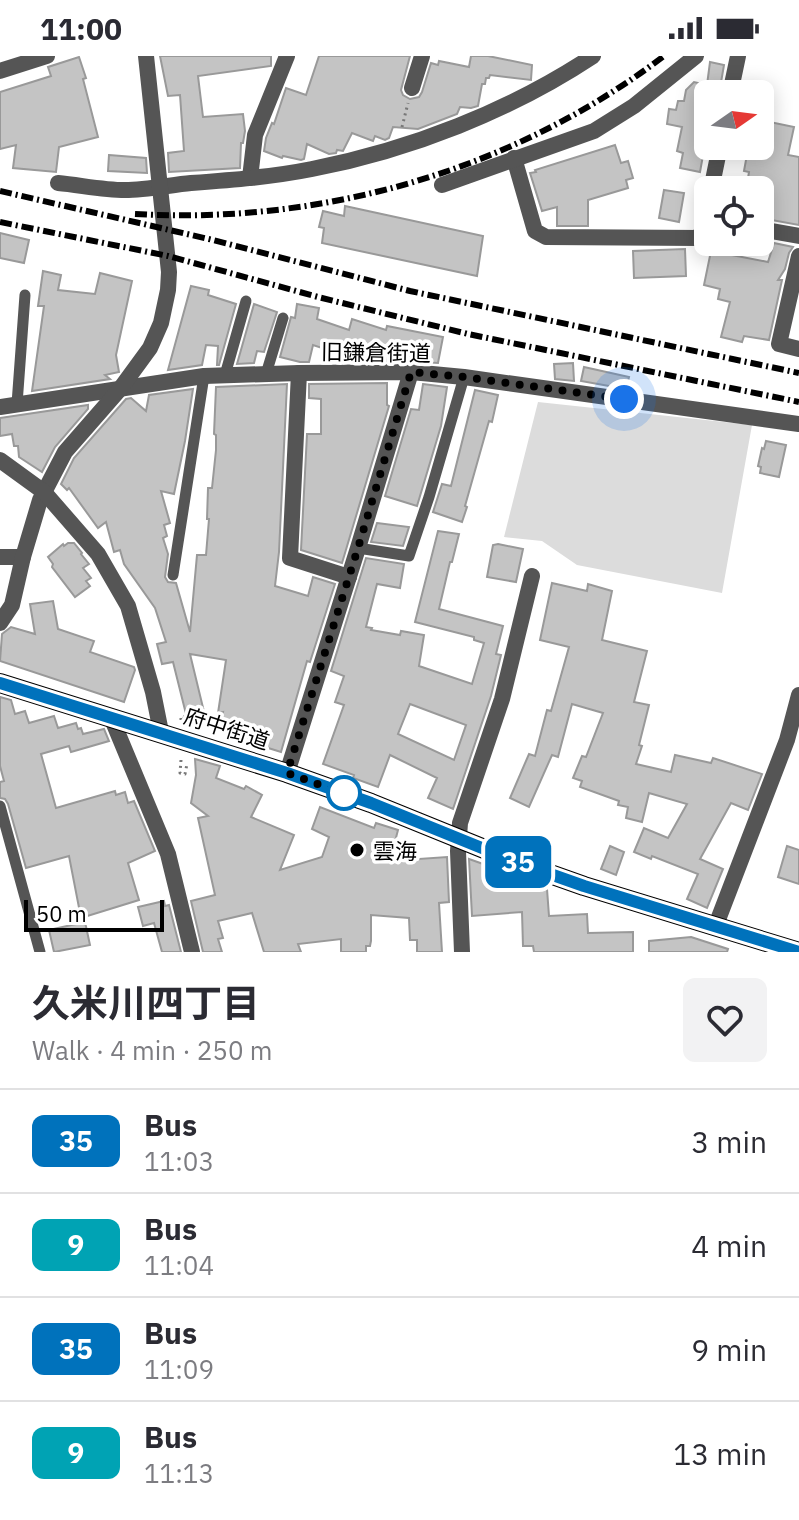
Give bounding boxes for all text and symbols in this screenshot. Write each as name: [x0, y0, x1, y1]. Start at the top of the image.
text: 11:00: [40, 9, 122, 48]
north arrow: [694, 80, 774, 160]
map controls: [694, 80, 774, 256]
button: locate: [694, 176, 774, 256]
street label: 旧鎌倉街道: [321, 337, 431, 367]
your location: [604, 379, 644, 419]
street label: 府中街道: [181, 701, 273, 755]
unlabelled marker: [327, 776, 361, 810]
place label: 雲海: [373, 836, 417, 865]
line badge: 35: [482, 836, 554, 888]
marker: 雲海: [348, 841, 366, 859]
text: 35: [501, 843, 535, 880]
scale bar: [24, 896, 164, 932]
text: 50 m: [36, 899, 87, 928]
text: 久米川四丁目: [32, 978, 260, 1027]
button: heart: [683, 978, 767, 1062]
text: Walk · 4 min · 250 m: [32, 1033, 272, 1067]
text: Bus: [144, 1105, 197, 1144]
text: 35: [59, 1122, 93, 1159]
text: 3 min: [691, 1122, 767, 1161]
text: 11:03: [144, 1144, 214, 1178]
text: Bus: [144, 1209, 197, 1248]
text: 9: [68, 1226, 84, 1263]
text: 4 min: [691, 1226, 767, 1265]
text: 11:04: [144, 1248, 214, 1282]
text: Bus: [144, 1313, 197, 1352]
text: 35: [59, 1330, 93, 1367]
text: 9 min: [691, 1330, 767, 1369]
text: 11:09: [144, 1352, 214, 1386]
text: Bus: [144, 1417, 197, 1456]
text: 9: [68, 1434, 84, 1471]
text: 13 min: [673, 1434, 767, 1473]
text: 11:13: [144, 1456, 214, 1490]

